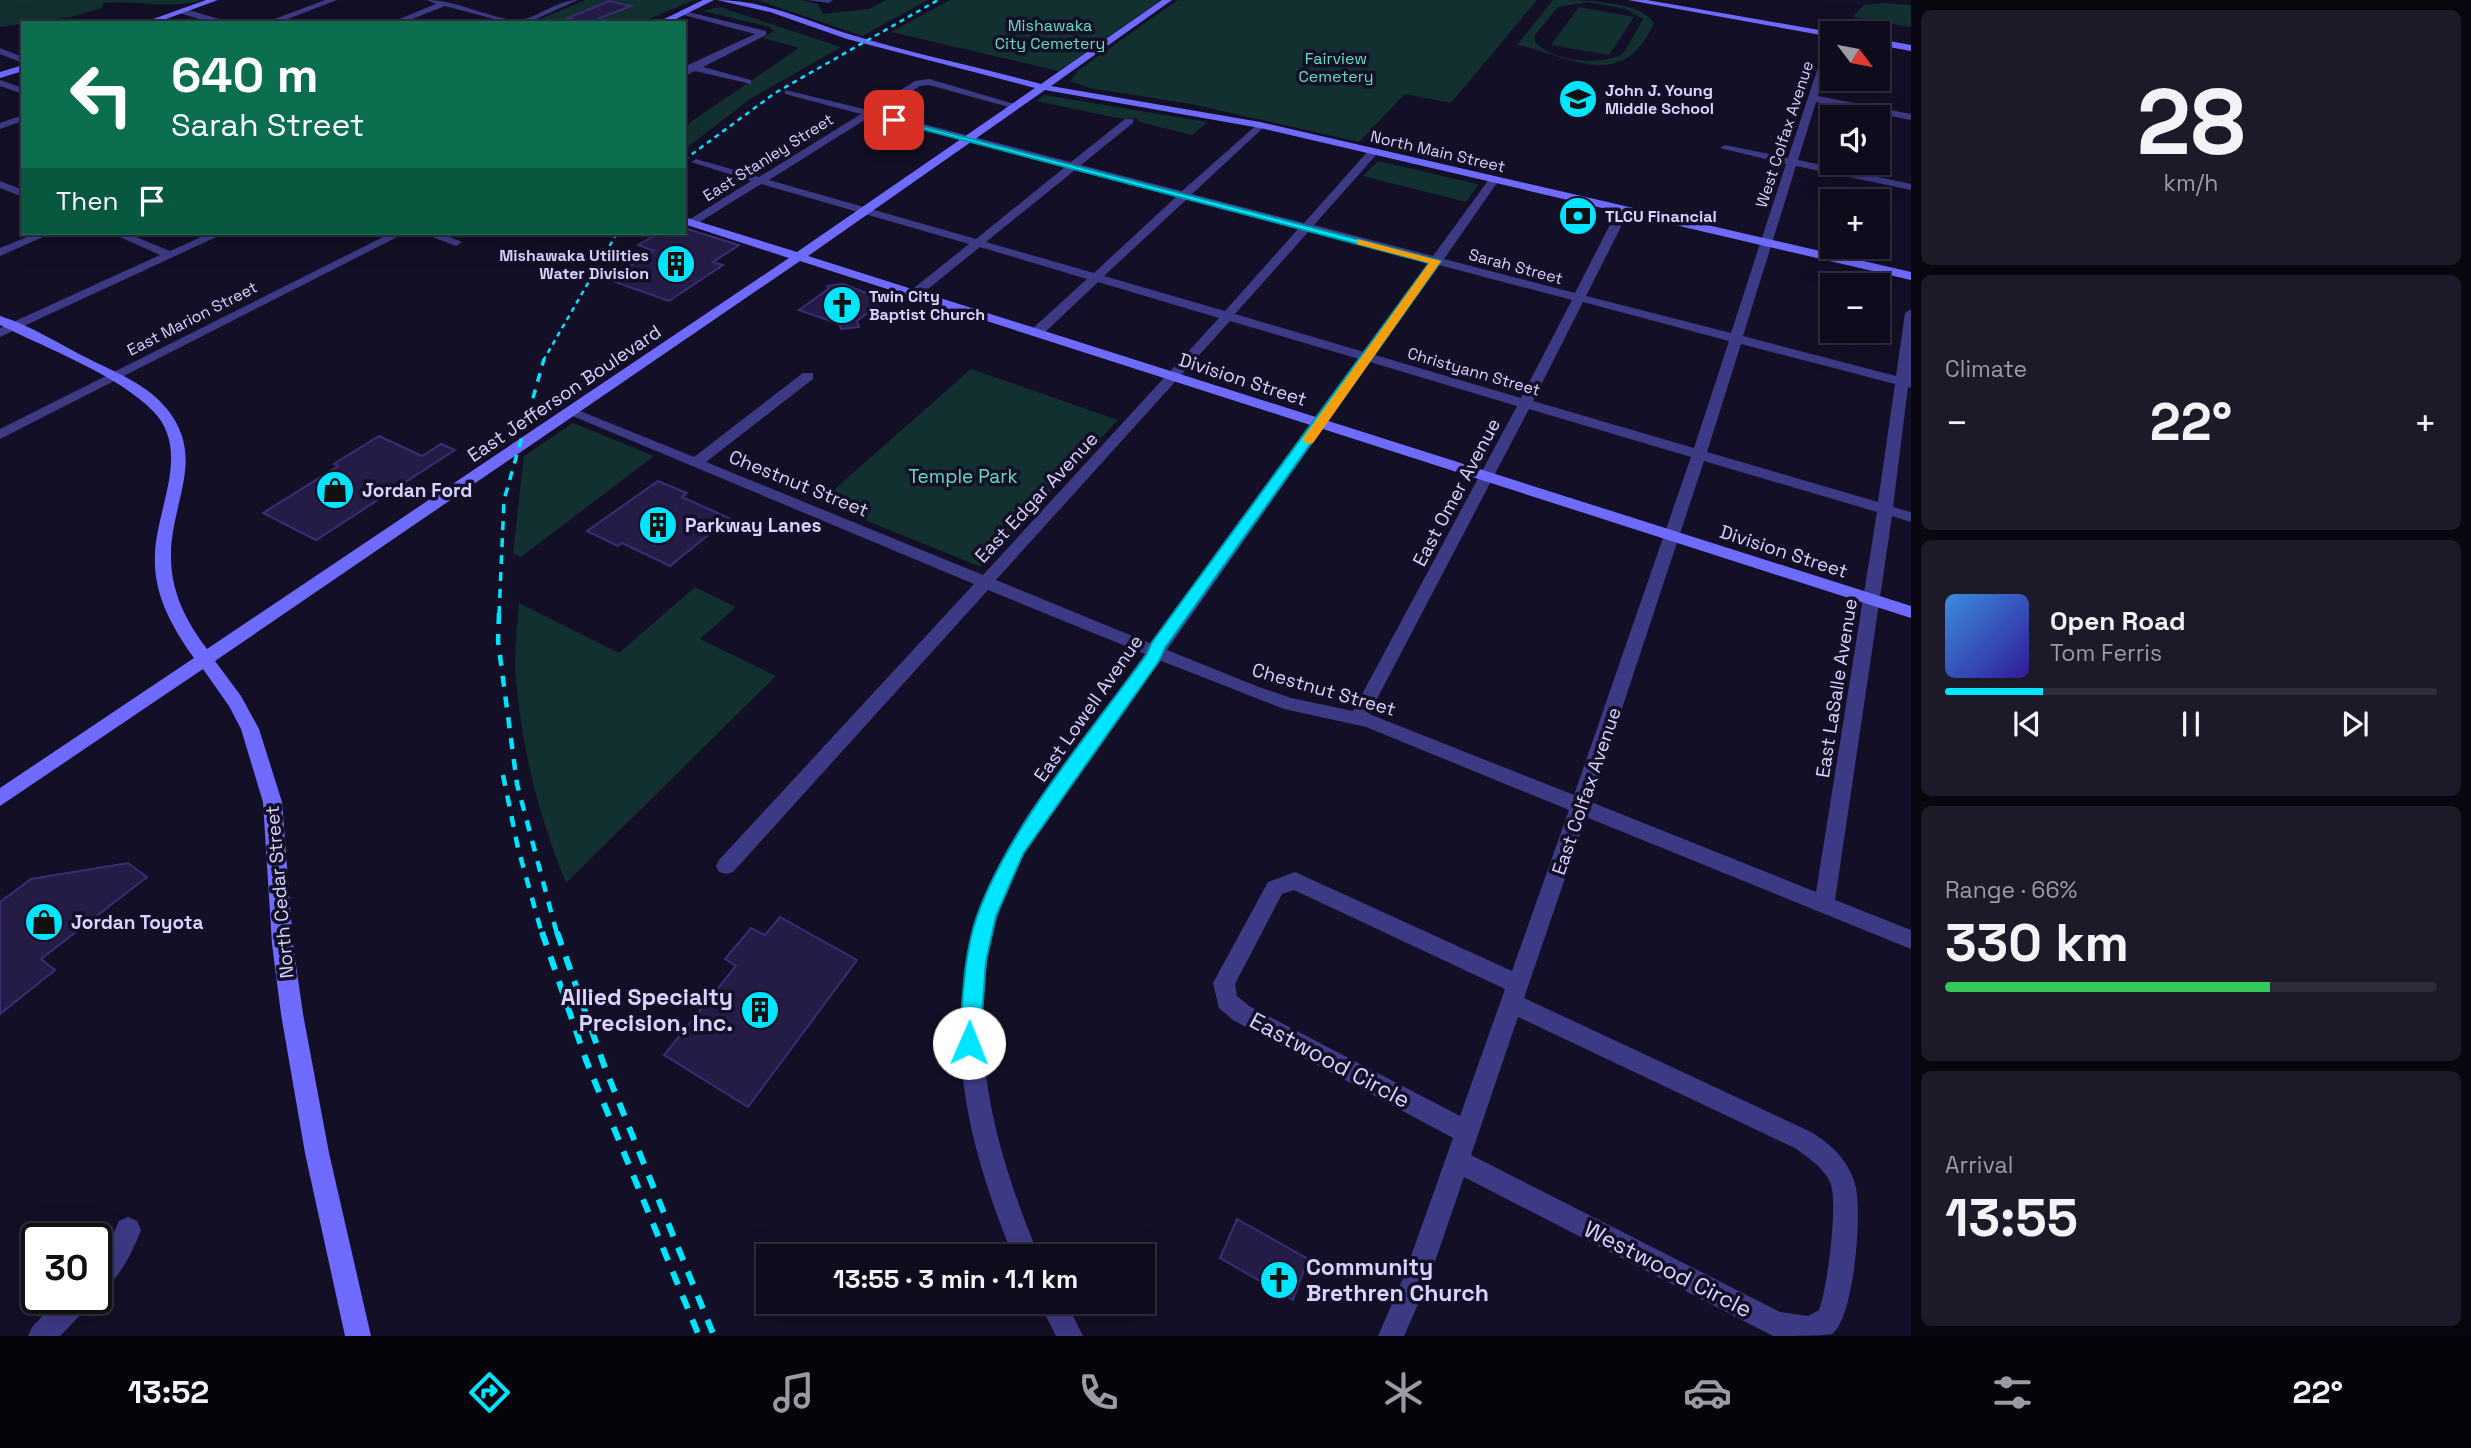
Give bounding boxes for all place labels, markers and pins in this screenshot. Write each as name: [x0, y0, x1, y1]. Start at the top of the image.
school or university icon: John J. Young Middle School: [1557, 78, 1599, 120]
place label: John J. Young Middle School: [1605, 80, 1714, 119]
pin: [864, 90, 924, 150]
bank icon: TLCU Financial: [1557, 195, 1599, 237]
place label: TLCU Financial: [1605, 206, 1717, 227]
building icon: Mishawaka Utilities Water Division: [655, 243, 697, 285]
place label: Mishawaka Utilities Water Division: [499, 245, 649, 284]
church icon: Twin City Baptist Church: [821, 284, 863, 326]
place label: Twin City Baptist Church: [869, 286, 985, 325]
shop icon: Jordan Ford: [314, 469, 356, 511]
place label: Jordan Ford: [362, 478, 472, 503]
building icon: Parkway Lanes: [637, 504, 679, 546]
place label: Parkway Lanes: [685, 513, 822, 538]
shop icon: Jordan Toyota: [23, 901, 65, 943]
place label: Jordan Toyota: [71, 910, 203, 935]
place label: Allied Specialty Precision, Inc.: [561, 982, 733, 1038]
building icon: Allied Specialty Precision, Inc.: [739, 989, 781, 1031]
place label: Community Brethren Church: [1306, 1252, 1489, 1308]
church icon: Community Brethren Church: [1258, 1259, 1300, 1301]

